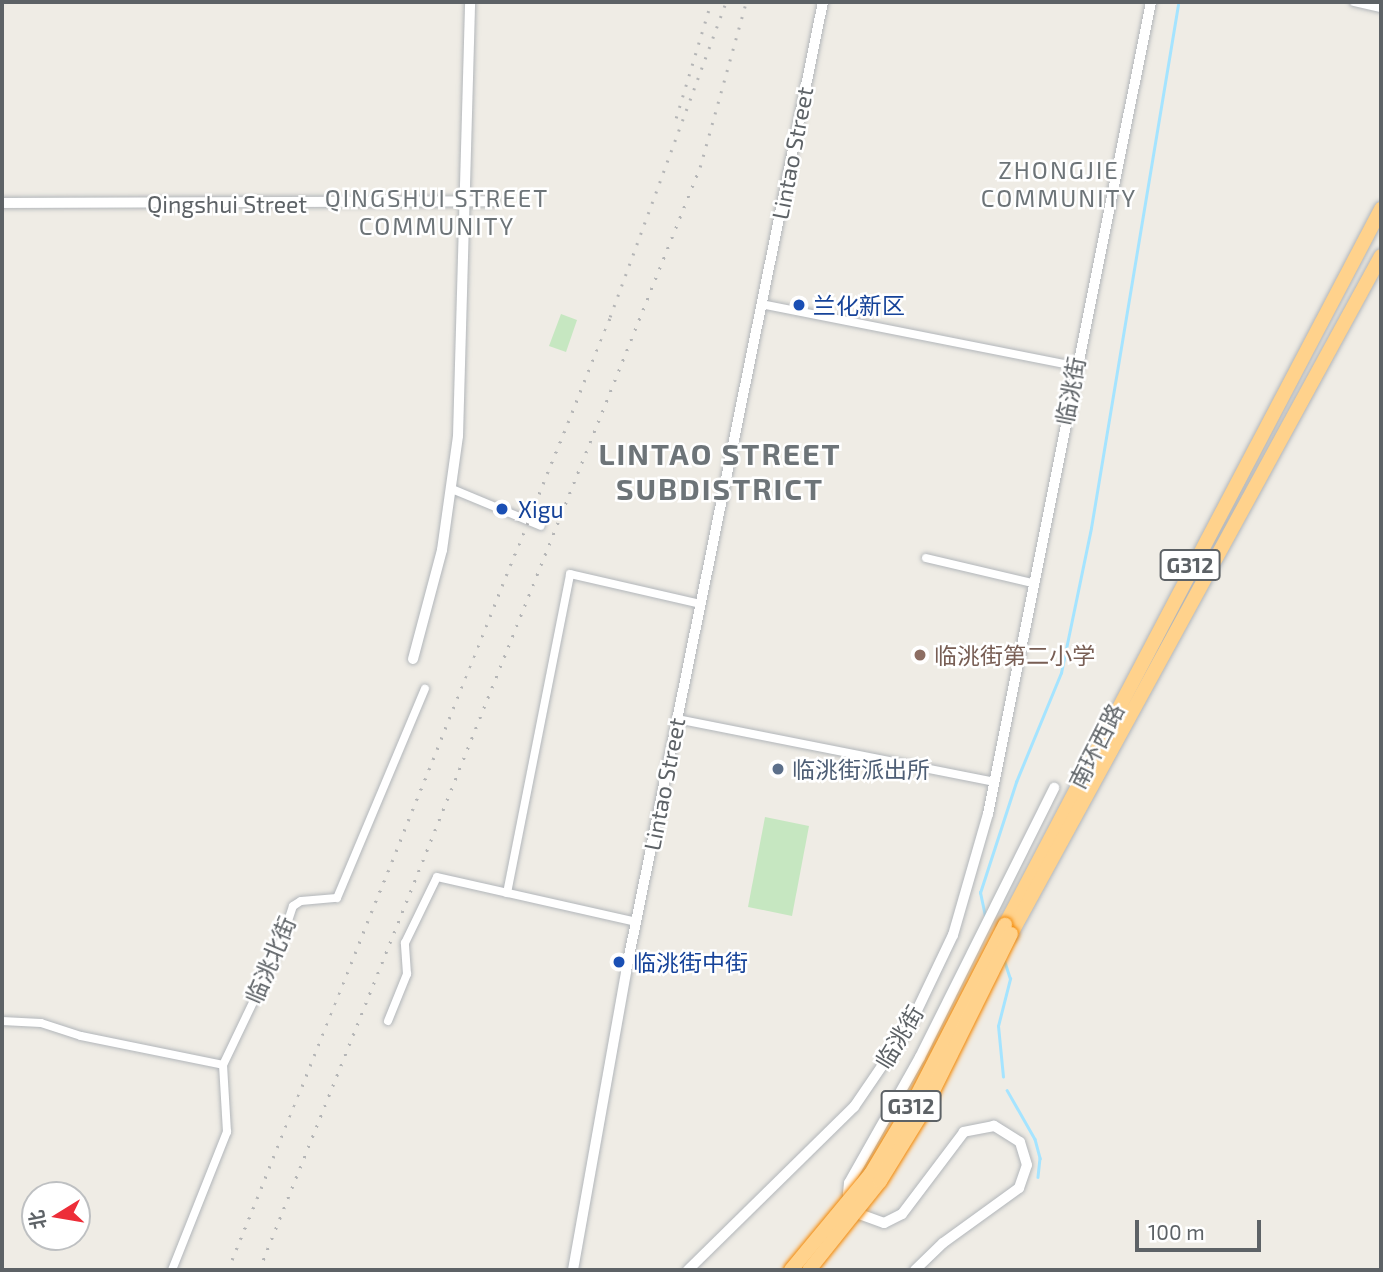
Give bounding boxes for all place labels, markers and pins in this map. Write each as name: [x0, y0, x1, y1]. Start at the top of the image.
place label: 兰化新区: [813, 291, 905, 319]
marker: 兰化新区: [791, 297, 807, 313]
place label: Xigu: [518, 495, 564, 523]
marker: Xigu: [492, 499, 512, 519]
place label: 临洮街第二小学: [934, 641, 1095, 669]
marker: 临洮街第二小学: [912, 647, 928, 663]
place label: 临洮街派出所: [792, 755, 930, 783]
marker: 临洮街派出所: [770, 761, 786, 777]
place label: 临洮街中街: [633, 948, 748, 976]
marker: 临洮街中街: [611, 954, 627, 970]

